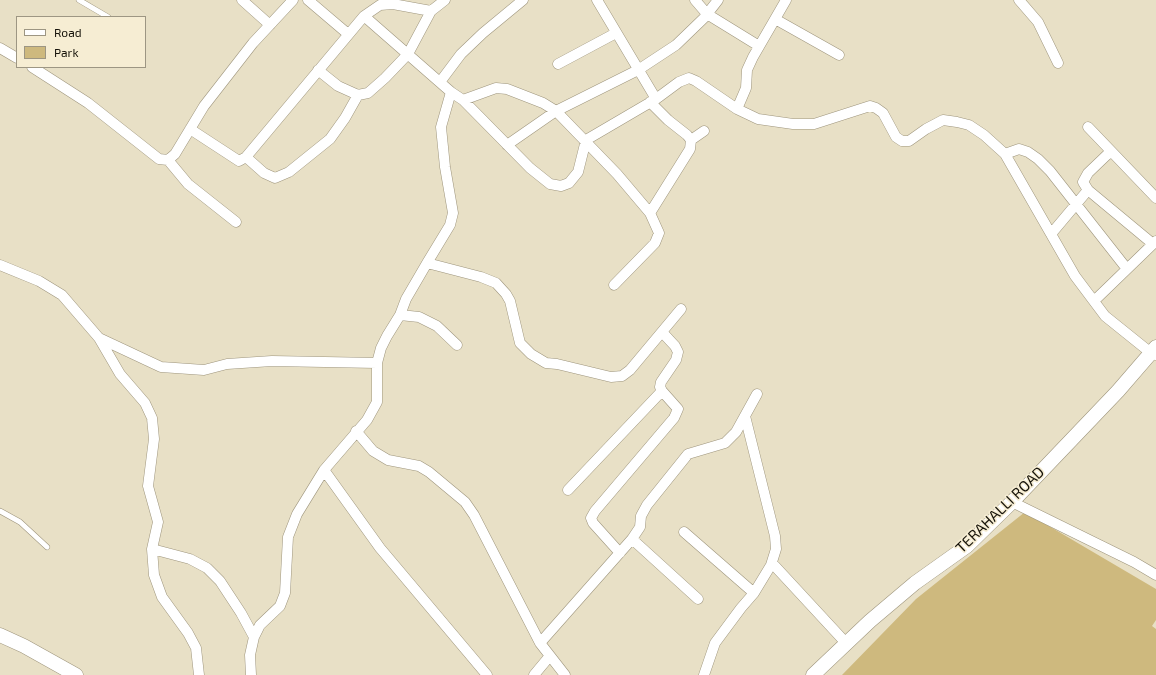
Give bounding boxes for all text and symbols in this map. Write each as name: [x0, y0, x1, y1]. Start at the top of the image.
legend: [16, 16, 146, 68]
text: Road: [54, 25, 82, 39]
text: Park: [54, 45, 79, 59]
street label: TERAHALLI ROAD: [952, 463, 1048, 557]

